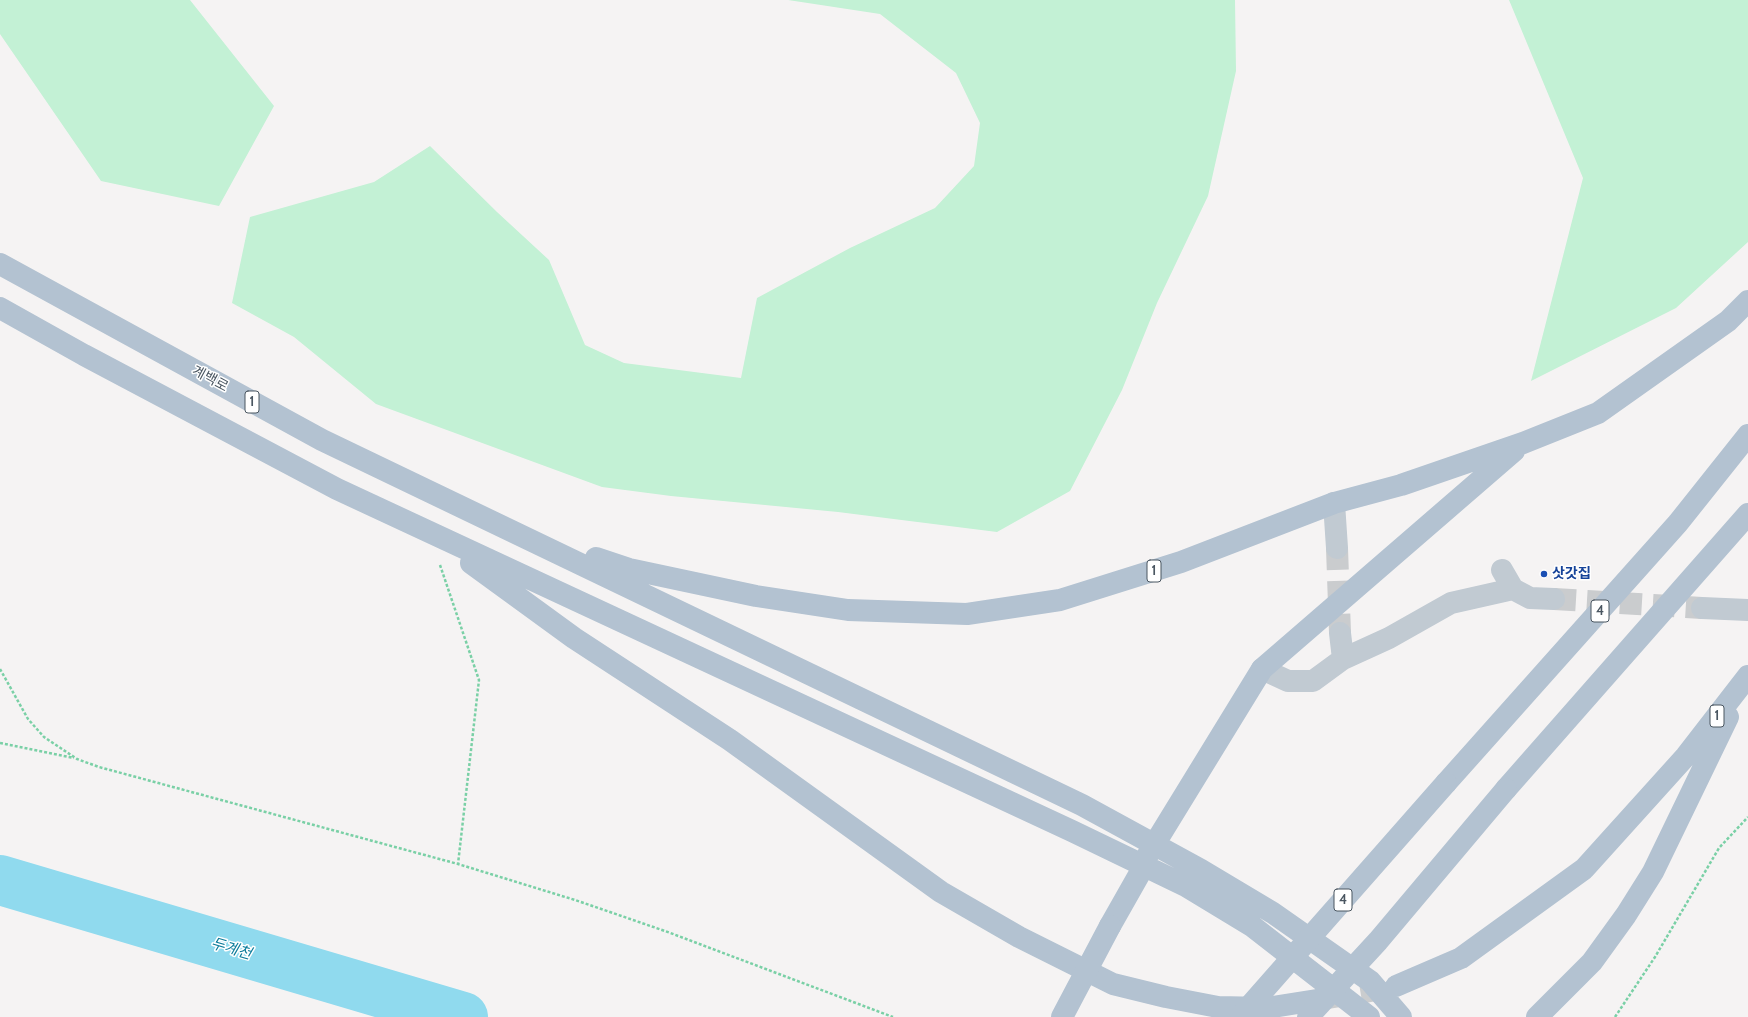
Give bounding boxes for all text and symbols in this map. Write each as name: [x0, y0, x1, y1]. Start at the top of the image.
street label: 계백로: [189, 363, 231, 395]
road number: 1: [245, 391, 259, 413]
road number: 1: [1147, 560, 1161, 582]
place label: 삿갓집: [1552, 566, 1591, 582]
marker: 삿갓집: [1539, 569, 1549, 579]
road number: 4: [1591, 600, 1609, 622]
road number: 1: [1710, 705, 1724, 727]
road number: 4: [1334, 889, 1352, 911]
water label: 두계천: [209, 935, 253, 963]

